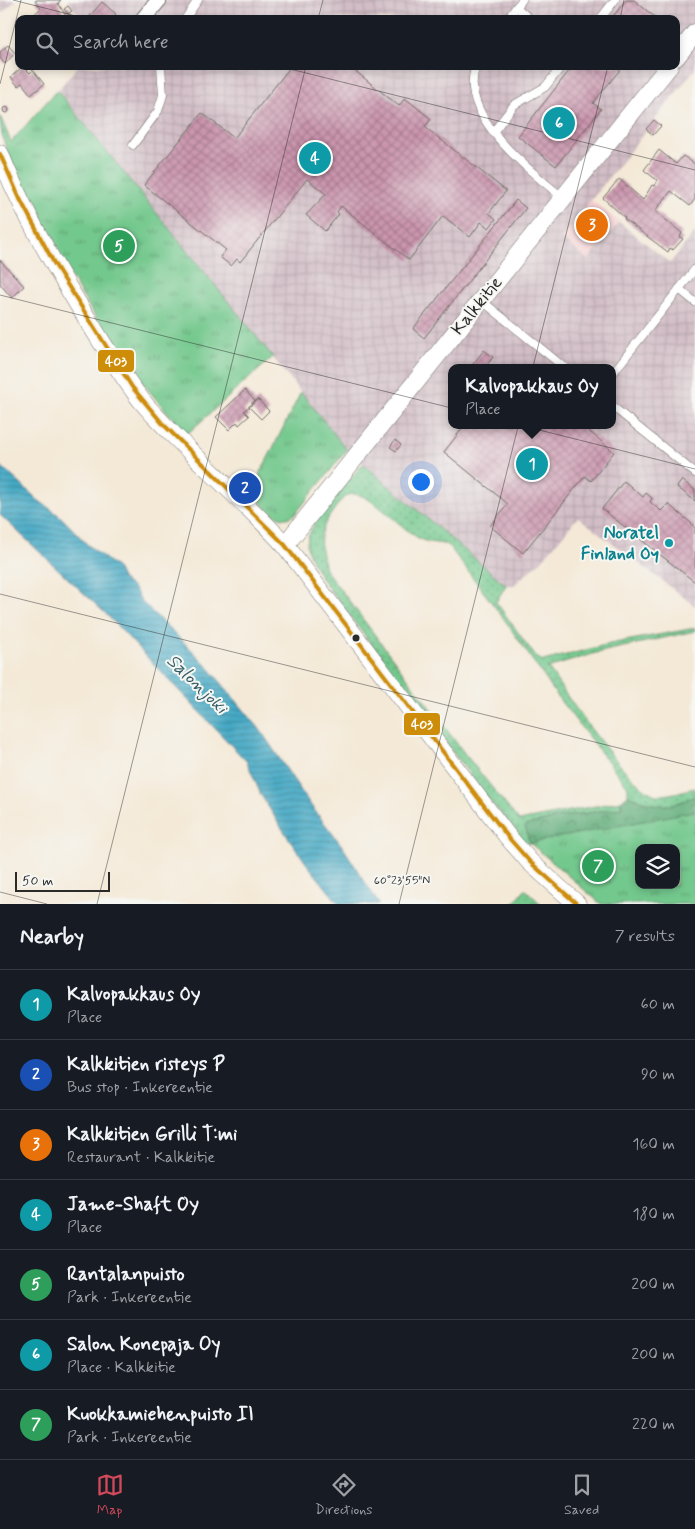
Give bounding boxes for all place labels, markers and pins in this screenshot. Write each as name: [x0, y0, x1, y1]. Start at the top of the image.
pin: 6: [543, 104, 575, 142]
pin: 4: [299, 139, 331, 177]
pin: 3: [576, 206, 608, 244]
pin: 5: [103, 227, 135, 265]
pin: 1: [516, 445, 548, 483]
pin: 2: [229, 469, 261, 507]
place label: Noratel Finland Oy: [581, 521, 659, 566]
marker: Noratel Finland Oy: [663, 537, 675, 549]
unlabelled marker: [351, 633, 361, 643]
pin: 7: [582, 847, 614, 885]

